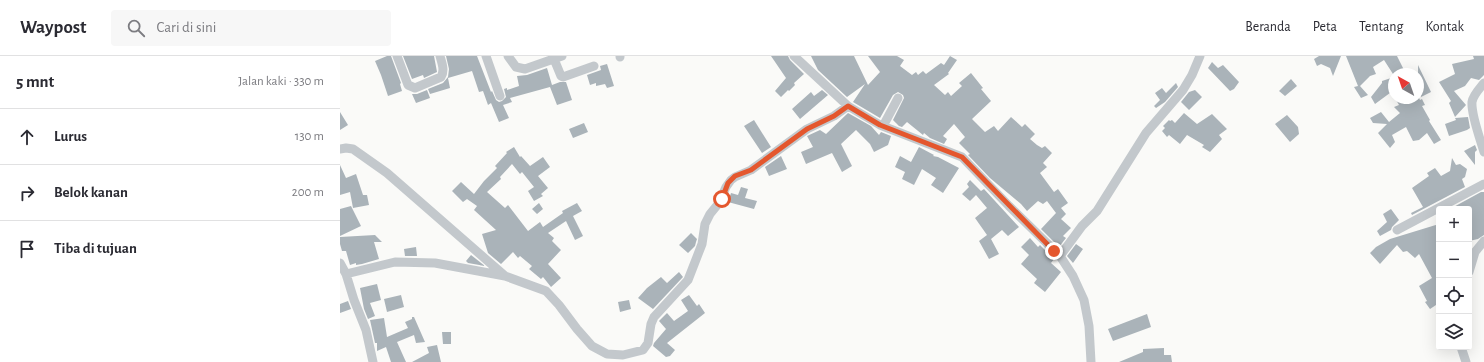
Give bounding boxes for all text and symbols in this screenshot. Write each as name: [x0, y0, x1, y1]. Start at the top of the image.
search box: [111, 10, 391, 46]
icon: search: [125, 17, 147, 39]
text: Waypost: [20, 18, 87, 37]
text: Cari di sini: [157, 20, 217, 35]
text: Beranda: [1245, 20, 1291, 34]
text: Peta: [1313, 20, 1337, 34]
text: Tentang: [1359, 20, 1403, 34]
text: Kontak: [1425, 20, 1464, 34]
north arrow: [1388, 68, 1424, 104]
text: 5 mnt: [16, 73, 54, 90]
text: Jalan kaki · 330 m: [238, 75, 324, 88]
icon: ahead: [16, 126, 38, 148]
text: Lurus: [54, 129, 87, 144]
text: 130 m: [295, 130, 324, 143]
icon: right: [16, 182, 38, 204]
text: Belok kanan: [54, 185, 128, 200]
text: 200 m: [292, 186, 324, 199]
route start: [713, 190, 731, 208]
map controls: [1436, 206, 1472, 350]
button: +: [1436, 206, 1472, 242]
icon: arrive: [16, 238, 38, 260]
text: Tiba di tujuan: [54, 241, 137, 256]
route end: [1045, 242, 1063, 260]
button: −: [1436, 242, 1472, 278]
button: locate: [1436, 278, 1472, 314]
button: layers: [1436, 314, 1472, 350]

